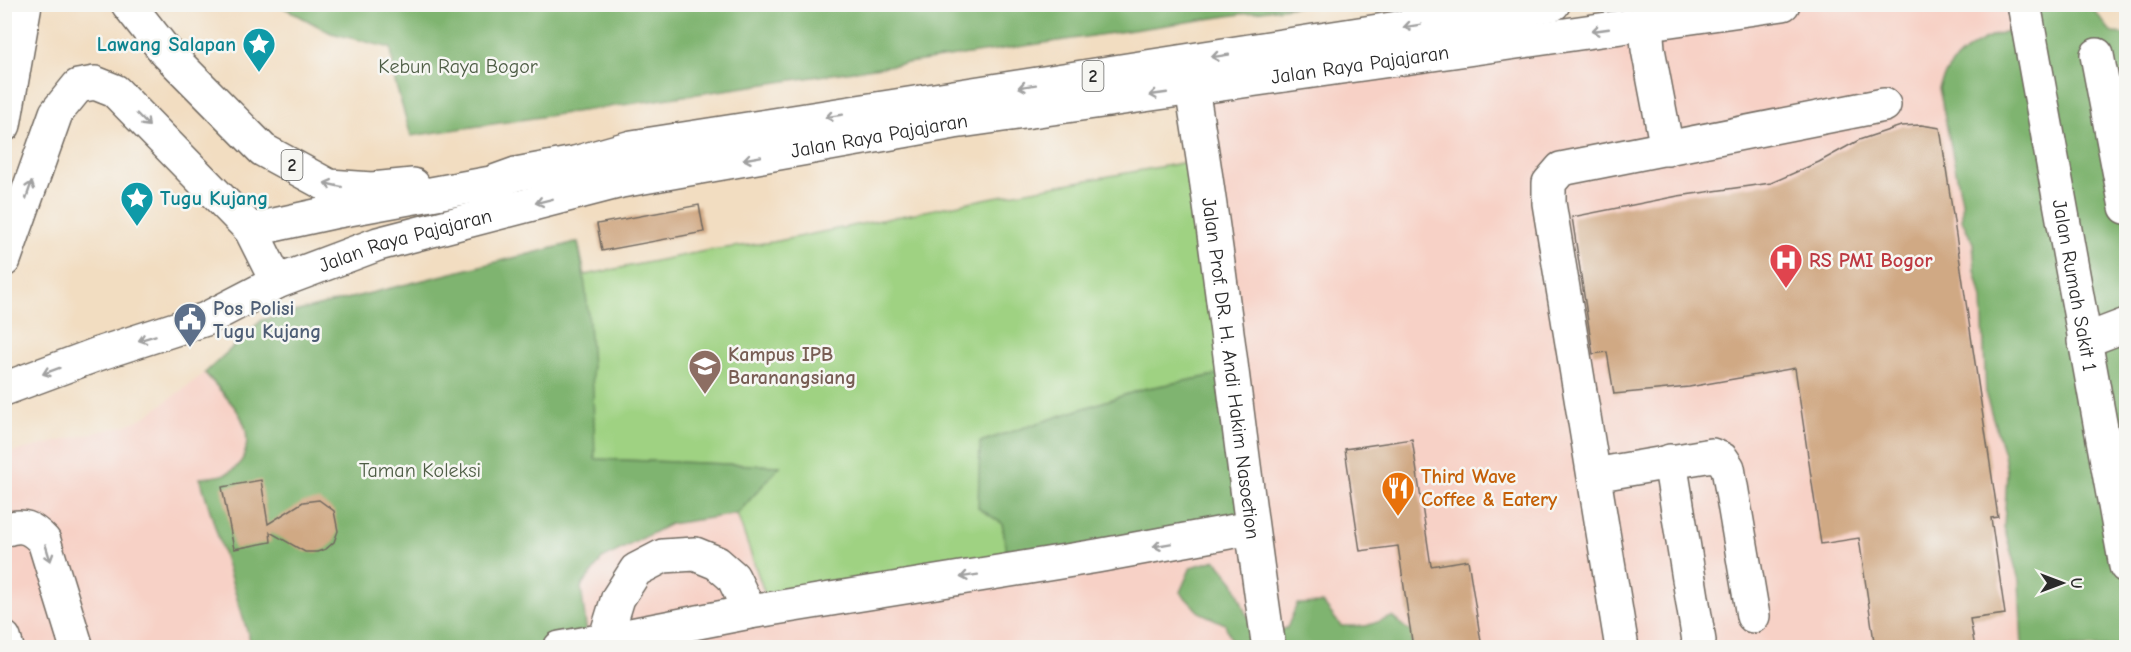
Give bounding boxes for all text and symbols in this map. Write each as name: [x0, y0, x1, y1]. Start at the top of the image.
one-way arrow: [1403, 21, 1423, 32]
one-way arrow: [1591, 24, 1610, 35]
place icon: Lawang Salapan: [241, 26, 277, 73]
place label: Lawang Salapan: [97, 33, 236, 56]
street label: Jalan Raya Pajajaran: [1270, 41, 1450, 89]
one-way arrow: [1210, 51, 1230, 62]
park label: Kebun Raya Bogor: [378, 55, 538, 78]
road number: 2: [1082, 61, 1104, 91]
one-way arrow: [1018, 81, 1037, 92]
one-way arrow: [1148, 88, 1168, 99]
street label: Jalan Raya Pajajaran: [789, 109, 969, 163]
one-way arrow: [825, 111, 845, 122]
one-way arrow: [136, 112, 151, 127]
road number: 2: [282, 150, 302, 180]
one-way arrow: [742, 153, 762, 164]
one-way arrow: [324, 178, 343, 190]
place icon: Tugu Kujang: [119, 180, 155, 227]
one-way arrow: [25, 181, 36, 199]
place label: Tugu Kujang: [160, 187, 268, 210]
one-way arrow: [535, 195, 554, 207]
street label: Jalan Prof. DR. H. Andi Hakim Nasoetion: [1197, 196, 1265, 541]
street label: Jalan Rumah Sakit 1: [2048, 198, 2101, 373]
street label: Jalan Raya Pajajaran: [316, 204, 494, 277]
hospital icon: RS PMI Bogor: [1768, 242, 1804, 289]
place label: RS PMI Bogor: [1809, 249, 1933, 272]
place label: Pos Polisi Tugu Kujang: [213, 297, 321, 343]
public building icon: Pos Polisi Tugu Kujang: [172, 301, 208, 348]
one-way arrow: [138, 333, 157, 344]
place label: Kampus IPB Baranangsiang: [728, 343, 856, 389]
school or university icon: Kampus IPB Baranangsiang: [687, 348, 723, 395]
one-way arrow: [42, 367, 61, 378]
park label: Taman Koleksi: [359, 459, 481, 482]
place label: Third Wave Coffee & Eatery: [1421, 465, 1558, 511]
restaurant icon: Third Wave Coffee & Eatery: [1380, 470, 1416, 517]
one-way arrow: [1152, 540, 1172, 551]
one-way arrow: [43, 543, 54, 562]
north arrow: [2032, 553, 2092, 613]
one-way arrow: [960, 571, 980, 582]
text: U: [2067, 578, 2085, 588]

